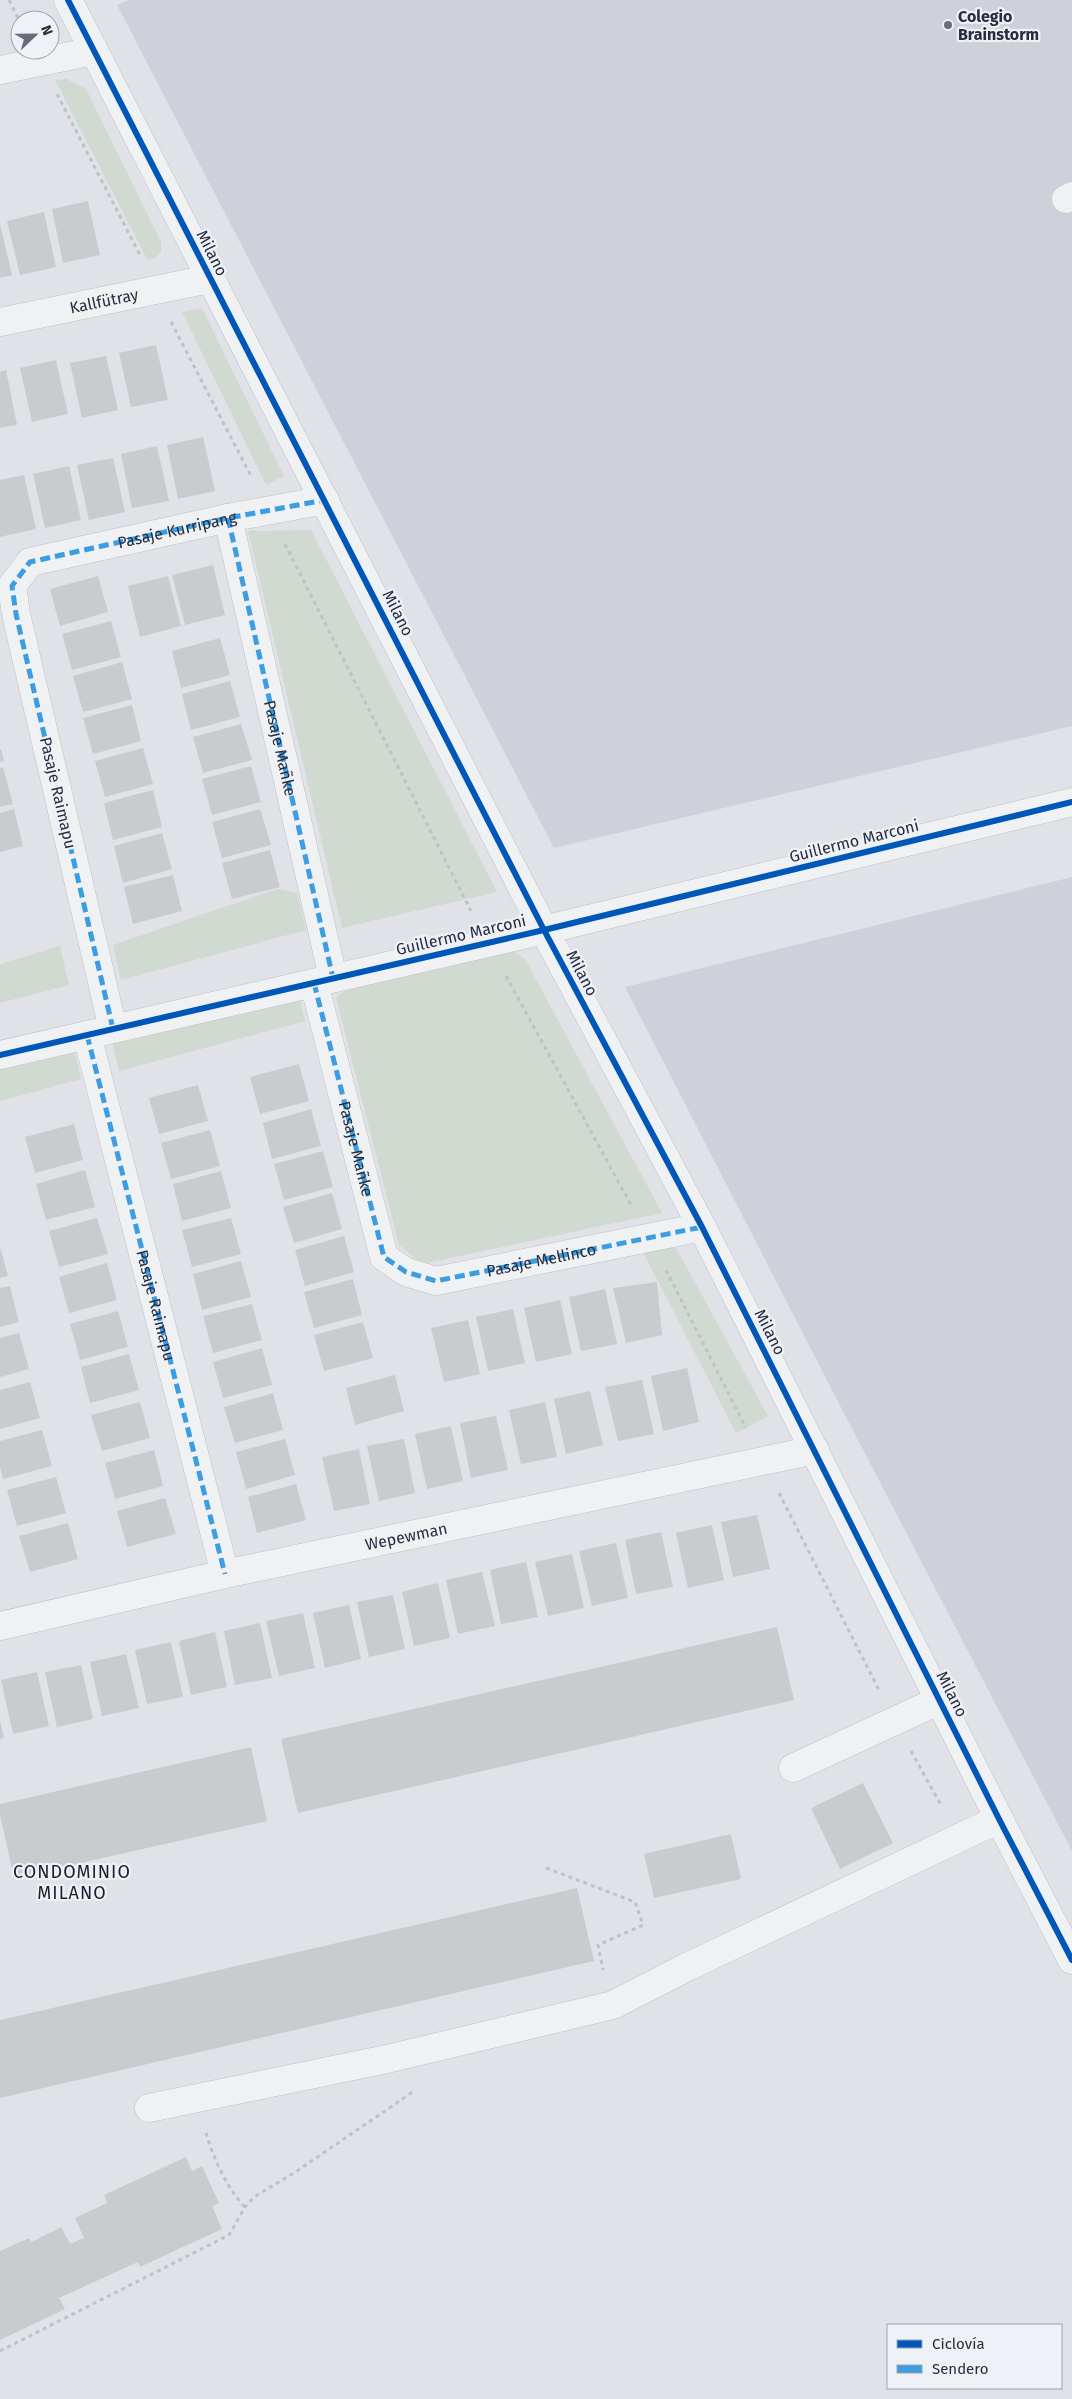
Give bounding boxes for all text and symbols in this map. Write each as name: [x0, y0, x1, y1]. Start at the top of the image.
place label: Colegio Brainstorm: [958, 7, 1039, 44]
north arrow: [10, 10, 60, 60]
marker: Colegio Brainstorm: [942, 19, 954, 31]
text: N: [37, 23, 56, 38]
street label: Milano: [192, 227, 232, 279]
street label: Kallfütray: [68, 284, 140, 317]
street label: Pasaje Kurripang: [116, 507, 239, 552]
street label: Milano: [378, 587, 418, 639]
street label: Pasaje Mañke: [260, 698, 301, 798]
street label: Pasaje Raimapu: [36, 735, 80, 851]
street label: Guillermo Marconi: [787, 816, 921, 866]
street label: Guillermo Marconi: [394, 911, 528, 959]
street label: Milano: [562, 947, 602, 999]
street label: Pasaje Mañke: [335, 1099, 378, 1198]
street label: Pasaje Mellinco: [485, 1239, 598, 1280]
street label: Pasaje Raimapu: [133, 1248, 180, 1363]
street label: Milano: [750, 1306, 790, 1358]
street label: Wepewman: [363, 1518, 449, 1554]
street label: Milano: [932, 1668, 972, 1720]
district label: CONDOMINIO MILANO: [13, 1861, 131, 1904]
legend: [887, 2324, 1062, 2389]
text: Ciclovía: [932, 2335, 985, 2353]
text: Sendero: [932, 2360, 988, 2378]

